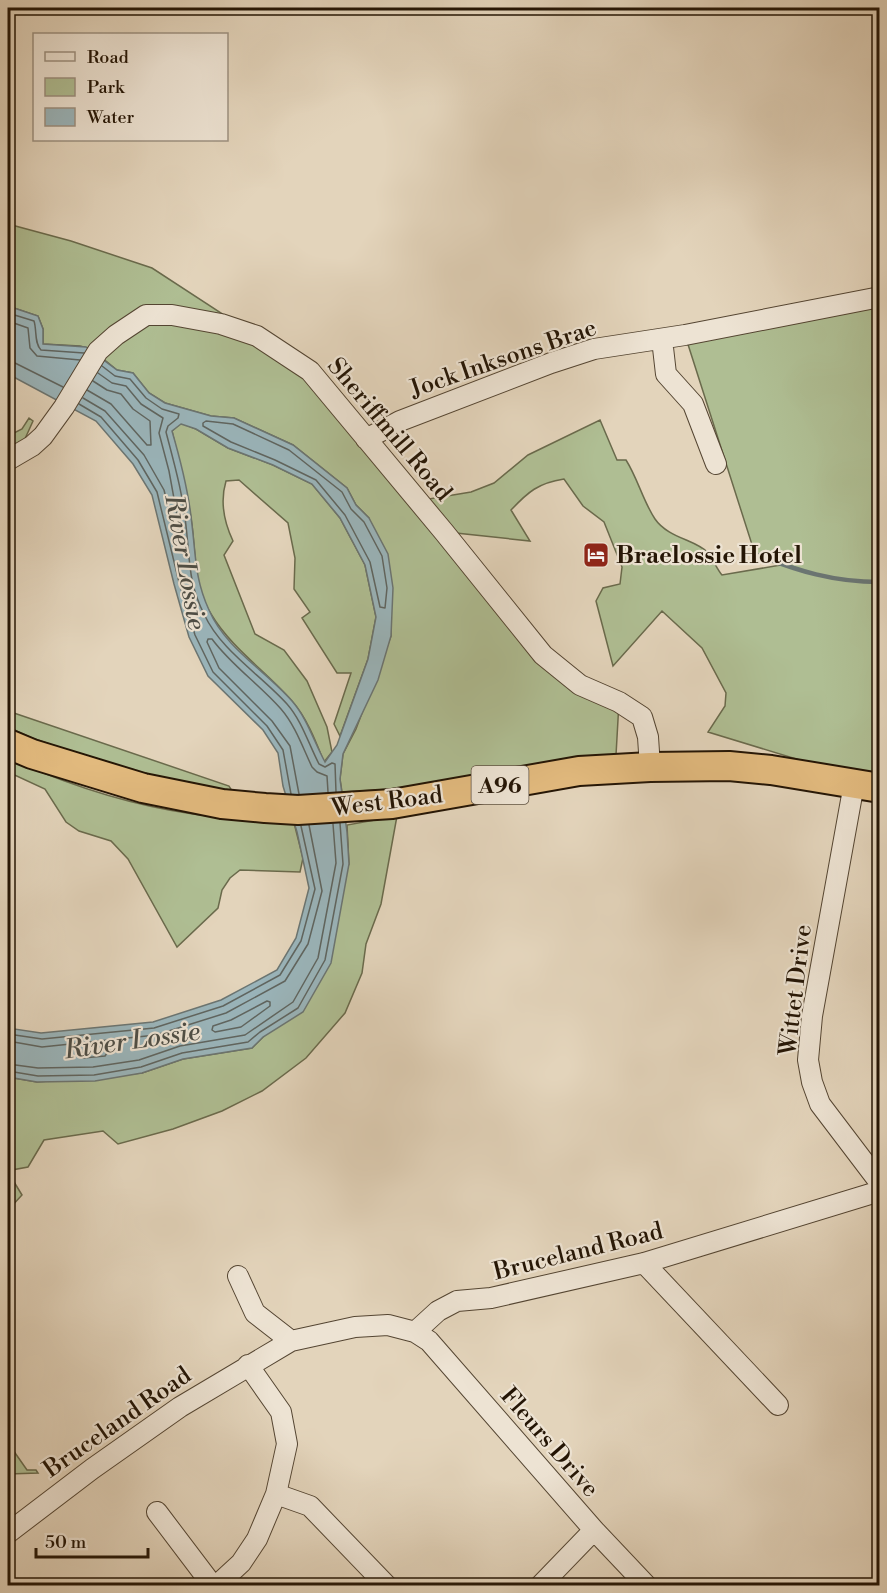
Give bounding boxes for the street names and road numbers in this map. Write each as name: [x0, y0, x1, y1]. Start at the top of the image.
street label: Jock Inksons Brae: [405, 313, 601, 405]
street label: Sheriffmill Road: [320, 352, 458, 508]
road number: A96: [472, 766, 528, 804]
street label: West Road: [329, 780, 445, 824]
street label: Wittet Drive: [773, 923, 819, 1058]
street label: Bruceland Road: [489, 1216, 666, 1288]
street label: Bruceland Road: [37, 1361, 198, 1485]
street label: Fleurs Drive: [493, 1382, 605, 1504]

